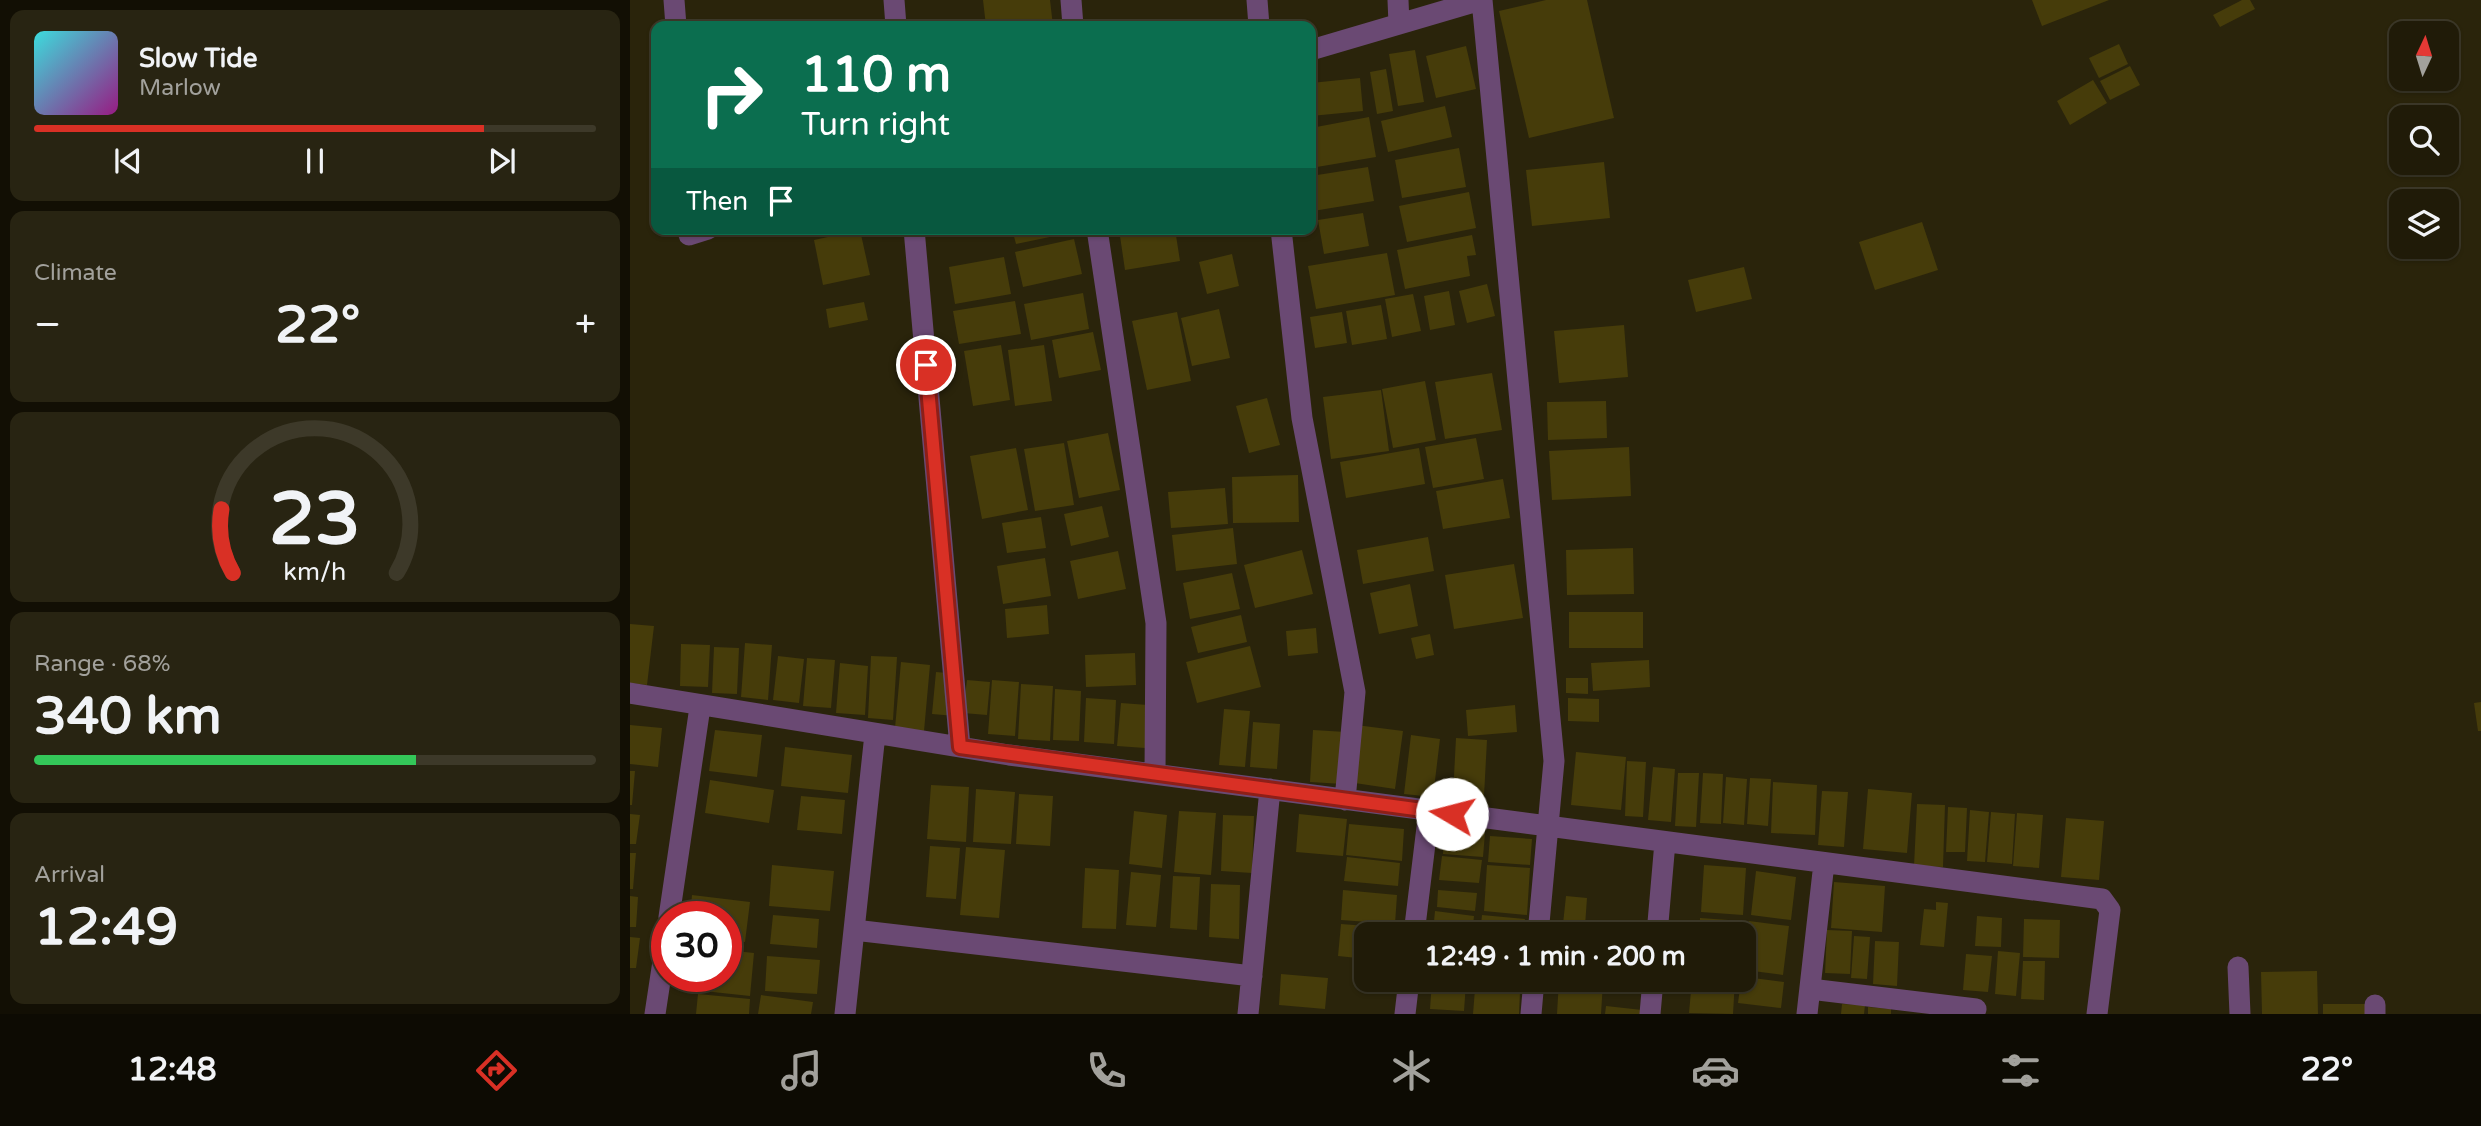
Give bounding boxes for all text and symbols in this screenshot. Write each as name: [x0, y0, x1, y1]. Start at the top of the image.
north arrow: [2389, 21, 2459, 91]
map controls: [2389, 21, 2459, 259]
text: Slow Tide: [139, 43, 257, 74]
text: 110 m: [801, 46, 951, 105]
icon: right: [686, 49, 777, 140]
text: Marlow: [139, 74, 221, 102]
button: search: [2389, 105, 2459, 175]
text: Turn right: [801, 106, 950, 144]
icon: previous: [109, 142, 147, 180]
icon: pause: [296, 142, 334, 180]
icon: next: [483, 142, 521, 180]
icon: arrive: [762, 182, 800, 220]
text: Then: [686, 186, 748, 217]
button: layers: [2389, 189, 2459, 259]
text: Climate: [34, 259, 117, 287]
text: 22°: [275, 294, 360, 357]
text: −: [34, 302, 61, 348]
text: +: [575, 302, 596, 348]
pin: [896, 335, 956, 395]
icon: arrive: [907, 346, 945, 384]
text: 23: [269, 476, 361, 564]
text: km/h: [284, 557, 346, 587]
text: Range · 68%: [34, 650, 170, 678]
text: 340 km: [34, 685, 222, 748]
position arrow: [1415, 777, 1489, 851]
text: Arrival: [34, 861, 105, 889]
text: 12:49: [34, 896, 178, 959]
speed limit sign: 30: [651, 901, 742, 992]
text: 12:49 · 1 min · 200 m: [1424, 941, 1686, 972]
icon: directions: [472, 1046, 521, 1095]
icon: music: [777, 1046, 826, 1095]
icon: phone: [1082, 1046, 1131, 1095]
icon: climate: [1387, 1046, 1436, 1095]
icon: car: [1691, 1046, 1740, 1095]
icon: filters: [1996, 1046, 2045, 1095]
text: 12:48: [128, 1051, 217, 1089]
text: 22°: [2301, 1051, 2353, 1089]

